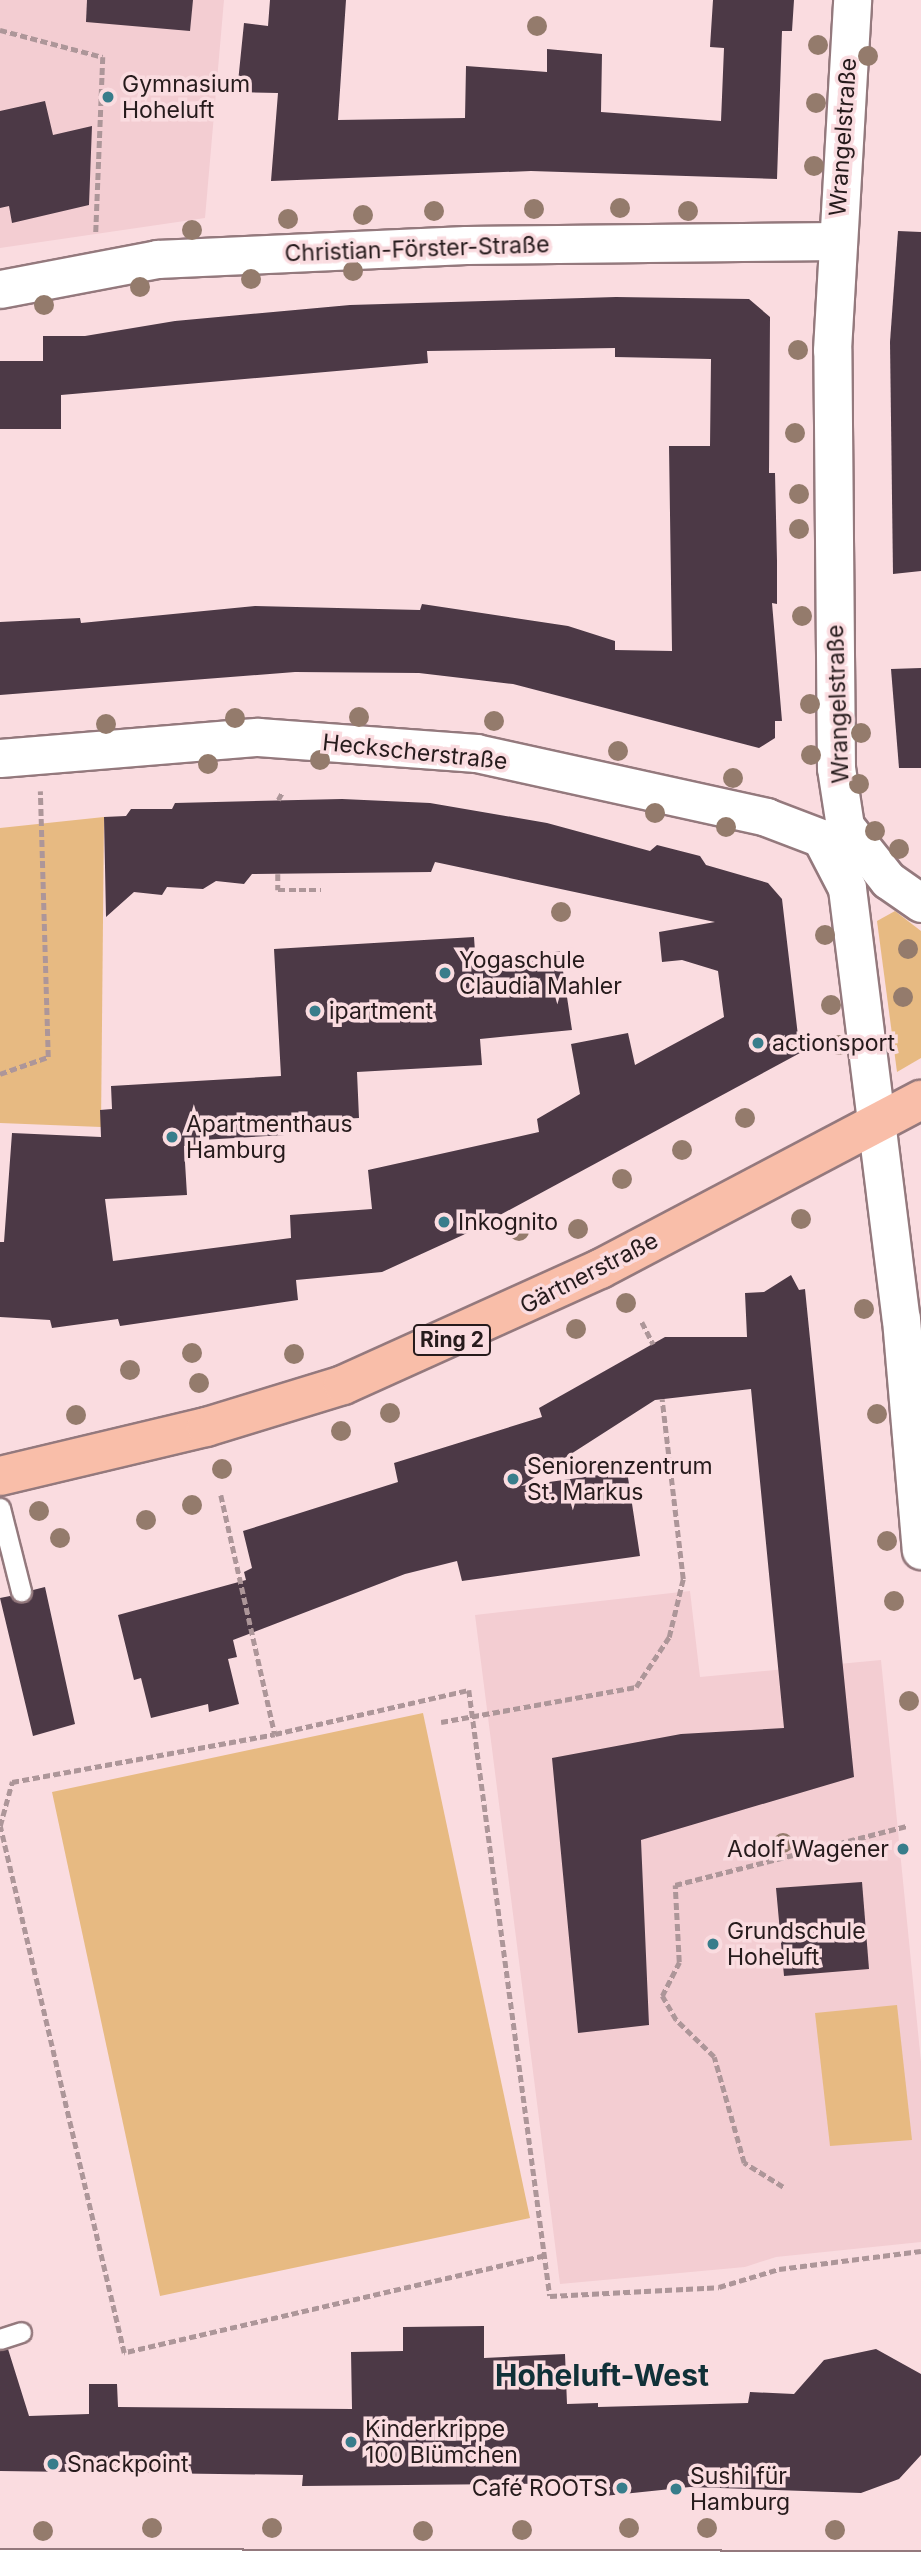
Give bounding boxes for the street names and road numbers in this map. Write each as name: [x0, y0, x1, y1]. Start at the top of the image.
street label: Wrangelstraße: [824, 57, 862, 217]
street label: Christian-Förster-Straße: [284, 231, 550, 267]
street label: Wrangelstraße: [821, 624, 855, 784]
street label: Heckscherstraße: [321, 729, 509, 775]
street label: Gärtnerstraße: [515, 1226, 663, 1320]
road number: Ring 2: [412, 1322, 492, 1358]

